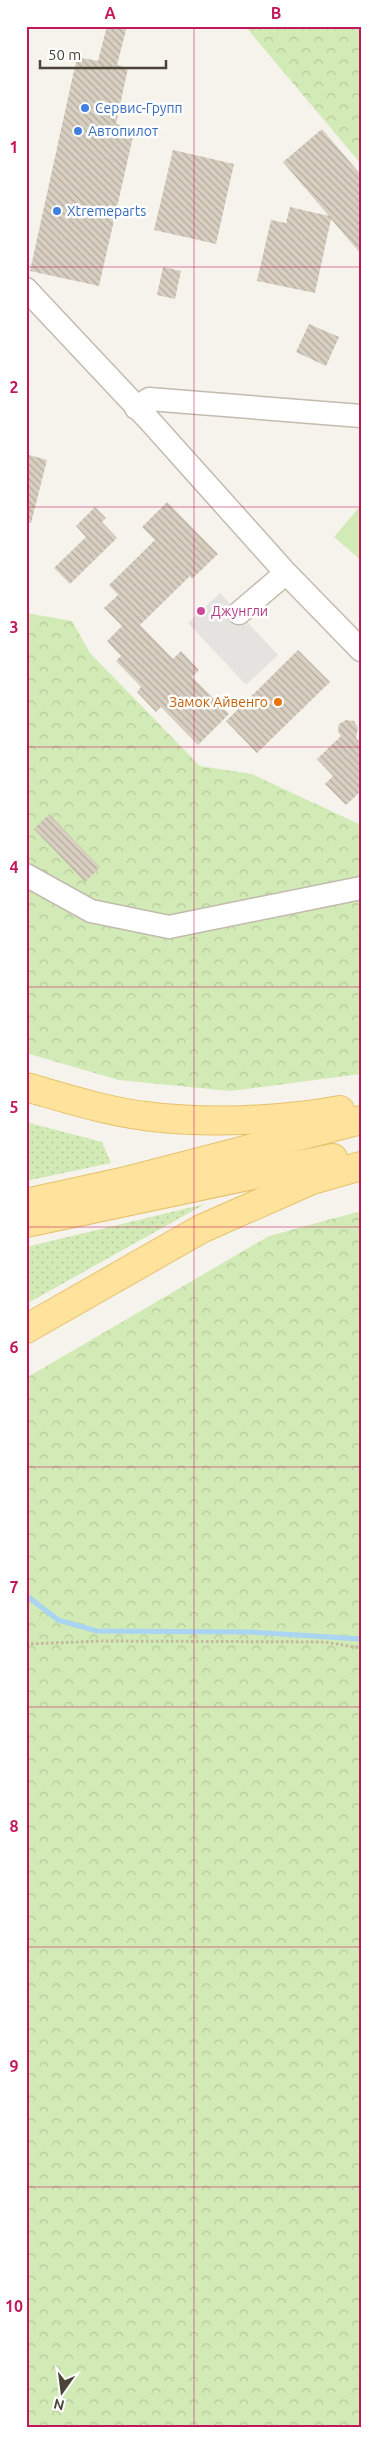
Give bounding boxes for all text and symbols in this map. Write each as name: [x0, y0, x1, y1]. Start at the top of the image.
text: A: [104, 4, 116, 22]
text: B: [271, 4, 281, 22]
scale bar: [40, 38, 166, 70]
text: 50 m: [48, 46, 81, 63]
place label: Сервис-Групп: [95, 100, 183, 116]
marker: Сервис-Групп: [79, 102, 91, 114]
place label: Автопилот: [88, 123, 158, 139]
marker: Автопилот: [72, 125, 84, 137]
text: 1: [9, 138, 19, 156]
place label: Xtremeparts: [67, 203, 146, 219]
marker: Xtremeparts: [51, 205, 63, 217]
text: 2: [9, 378, 19, 396]
place label: Джунгли: [211, 603, 268, 619]
marker: Джунгли: [195, 605, 207, 617]
text: 3: [9, 618, 19, 636]
place label: Замок Айвенго: [169, 694, 268, 710]
marker: Замок Айвенго: [272, 696, 284, 708]
text: 4: [9, 858, 19, 876]
text: 5: [9, 1098, 19, 1116]
text: 6: [9, 1338, 19, 1356]
text: 7: [9, 1578, 19, 1596]
text: 8: [9, 1817, 19, 1835]
text: 9: [9, 2057, 19, 2075]
text: 10: [5, 2297, 23, 2315]
north arrow: [38, 2366, 88, 2416]
text: N: [52, 2396, 66, 2414]

